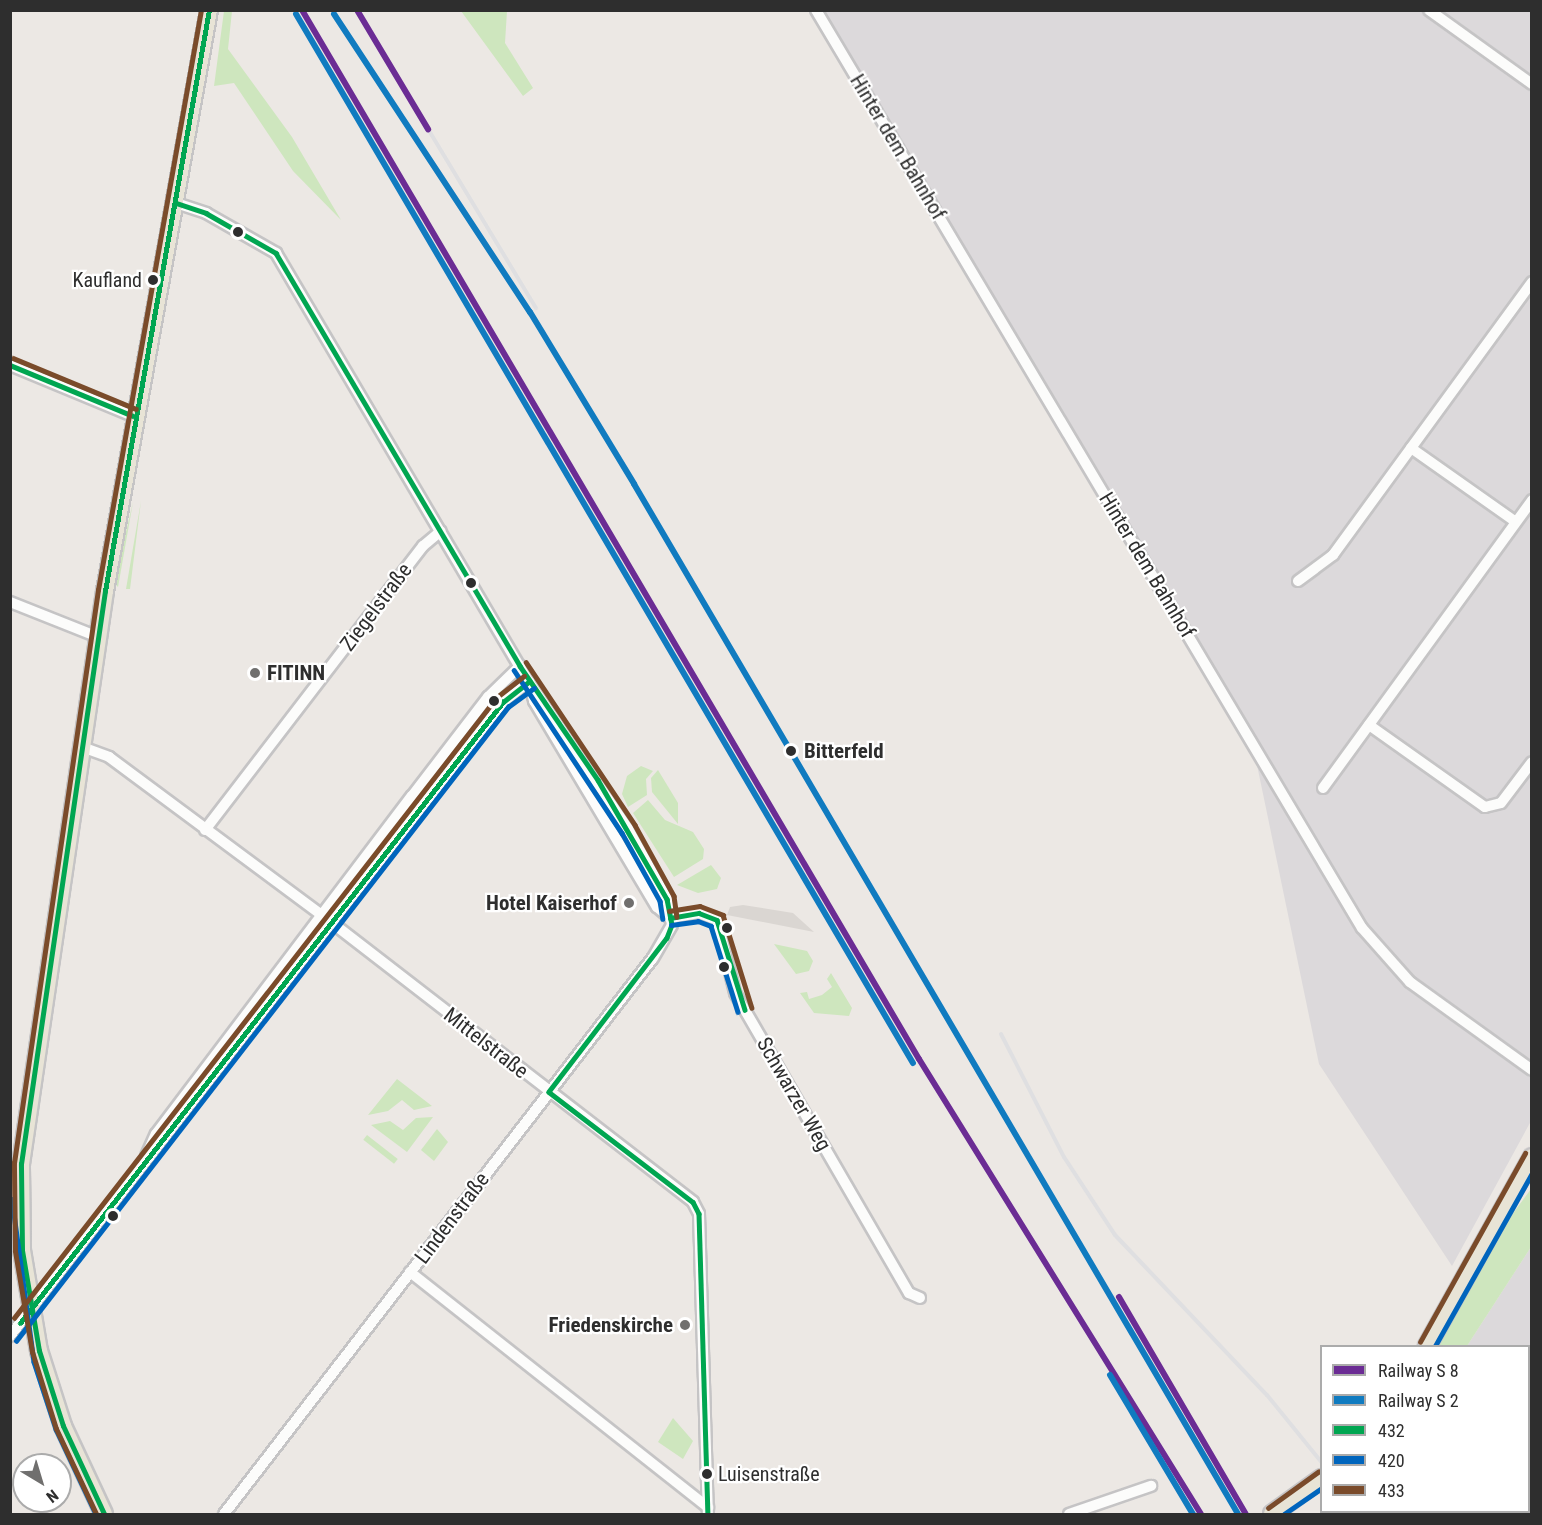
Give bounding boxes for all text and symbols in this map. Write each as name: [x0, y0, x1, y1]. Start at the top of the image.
street label: Hinter dem Bahnhof: [845, 70, 951, 224]
unlabelled marker: [232, 226, 244, 238]
place label: Kaufland: [73, 268, 142, 292]
marker: Kaufland: [147, 274, 159, 286]
street label: Hinter dem Bahnhof: [1094, 488, 1200, 642]
street label: Ziegelstraße: [335, 558, 417, 656]
unlabelled marker: [465, 577, 477, 589]
place label: FITINN: [267, 660, 325, 686]
marker: FITINN: [248, 666, 262, 680]
unlabelled marker: [488, 695, 500, 707]
place label: Bitterfeld: [804, 738, 884, 764]
marker: Bitterfeld: [782, 742, 800, 760]
place label: Hotel Kaiserhof: [486, 890, 617, 916]
marker: Hotel Kaiserhof: [622, 896, 636, 910]
unlabelled marker: [721, 922, 733, 934]
unlabelled marker: [718, 961, 730, 973]
street label: Mittelstraße: [439, 1002, 533, 1084]
street label: Schwarzer Weg: [751, 1033, 837, 1155]
street label: Lindenstraße: [409, 1167, 495, 1269]
unlabelled marker: [107, 1210, 119, 1222]
place label: Friedenskirche: [549, 1312, 673, 1338]
marker: Friedenskirche: [678, 1318, 692, 1332]
legend: [1320, 1345, 1530, 1513]
text: Railway S 8: [1378, 1360, 1459, 1381]
text: Railway S 2: [1378, 1390, 1459, 1411]
text: 432: [1378, 1420, 1405, 1441]
text: 420: [1378, 1450, 1405, 1471]
north arrow: [12, 1453, 72, 1513]
place label: Luisenstraße: [718, 1462, 820, 1486]
marker: Luisenstraße: [701, 1468, 713, 1480]
text: 433: [1378, 1480, 1405, 1501]
text: N: [42, 1485, 62, 1506]

